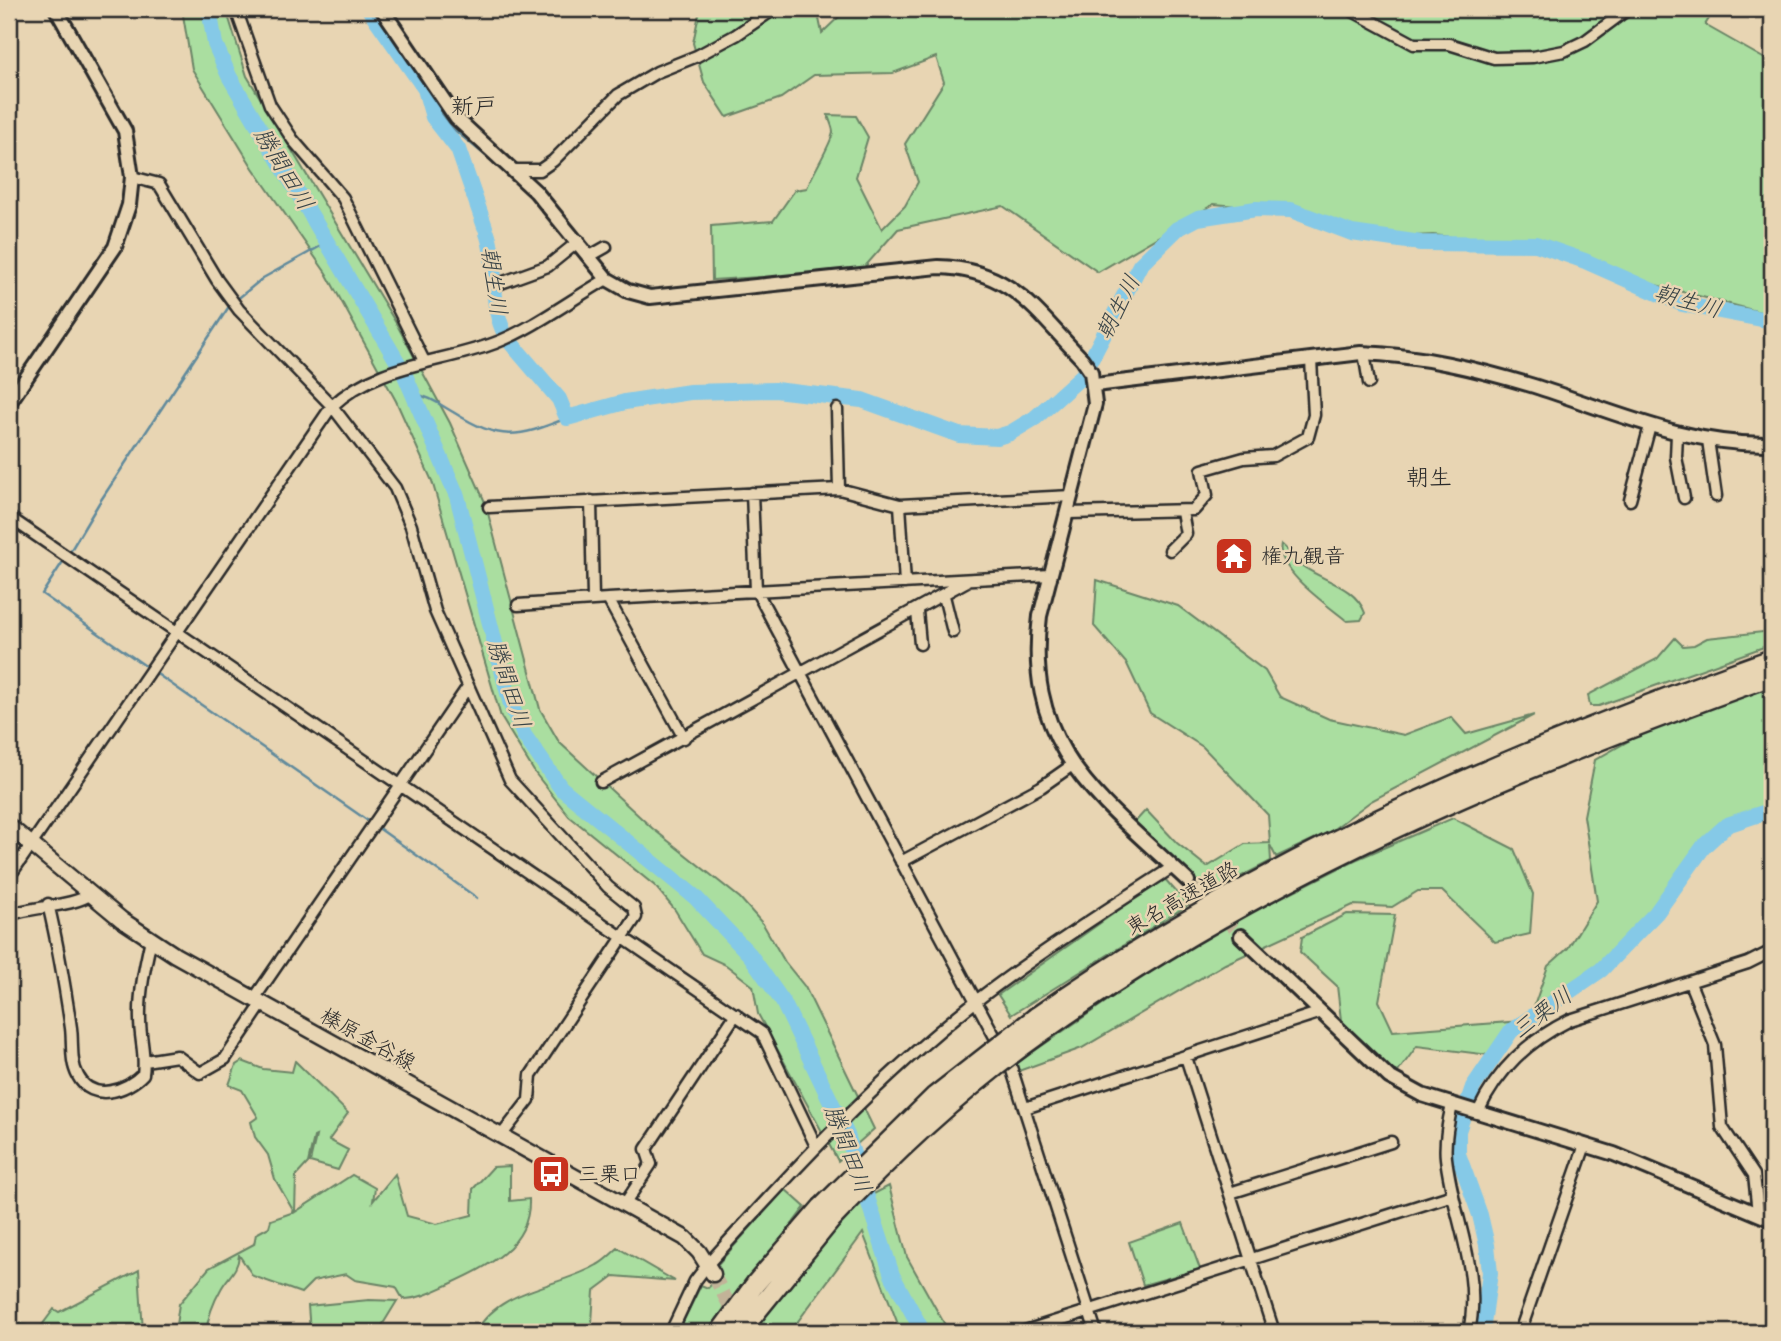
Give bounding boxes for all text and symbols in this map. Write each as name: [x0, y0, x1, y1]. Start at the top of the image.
district label: 新戸: [451, 86, 497, 127]
water label: 勝間田川: [243, 119, 325, 219]
water label: 朝生川: [469, 244, 519, 318]
water label: 朝生川: [1084, 267, 1152, 347]
water label: 朝生川: [1649, 272, 1727, 330]
district label: 朝生: [1406, 457, 1452, 498]
temple icon: 権九観音: [1213, 535, 1255, 577]
place label: 権九観音: [1261, 537, 1345, 575]
water label: 勝間田川: [475, 634, 543, 734]
street label: 東名高速道路: [1118, 850, 1246, 946]
water label: 三栗川: [1502, 976, 1582, 1050]
street label: 榛原金谷線: [313, 997, 423, 1081]
water label: 勝間田川: [812, 1099, 884, 1199]
bus stop icon: 三栗口: [530, 1153, 572, 1195]
place label: 三栗口: [578, 1155, 641, 1193]

